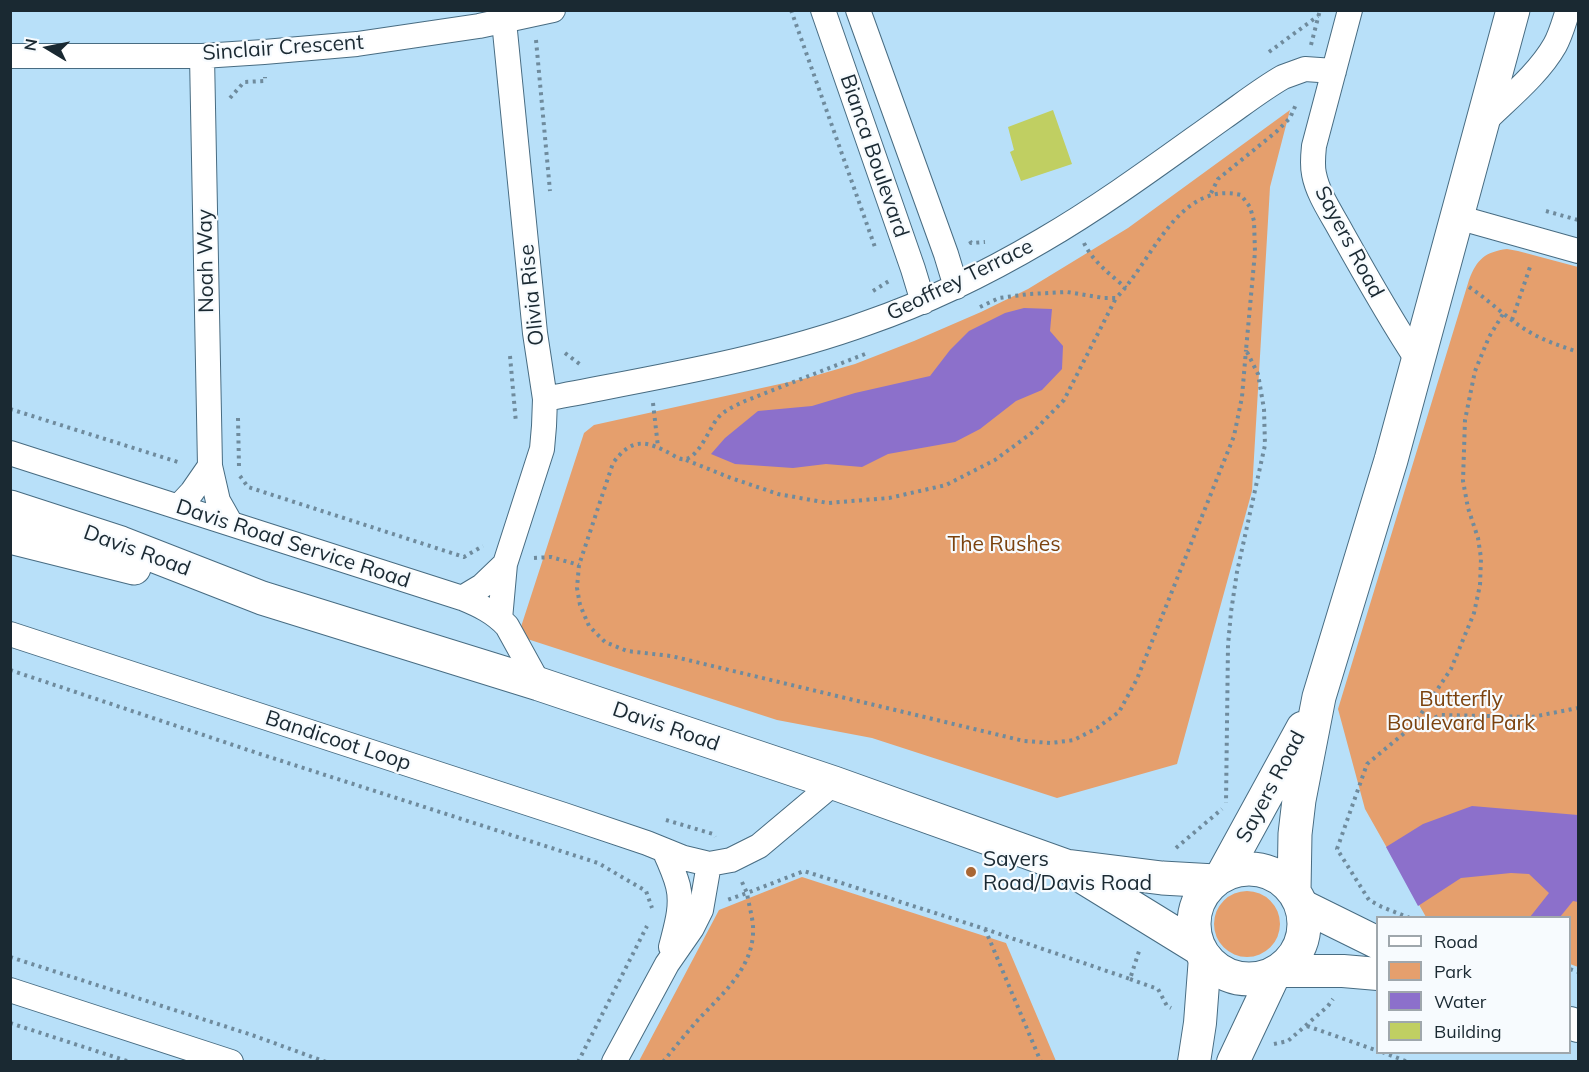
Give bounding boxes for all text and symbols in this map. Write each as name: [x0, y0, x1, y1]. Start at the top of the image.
north arrow: [18, 18, 78, 78]
street label: Sinclair Crescent: [202, 30, 364, 66]
text: N: [19, 37, 41, 53]
street label: Bianca Boulevard: [834, 71, 914, 241]
street label: Sayers Road: [1309, 182, 1389, 302]
street label: Noah Way: [192, 209, 220, 313]
street label: Geoffrey Terrace: [883, 234, 1037, 326]
street label: Olivia Rise: [514, 243, 550, 347]
street label: Davis Road Service Road: [173, 494, 413, 594]
street label: Davis Road: [80, 520, 194, 582]
park label: The Rushes: [947, 532, 1061, 558]
park label: Butterfly Boulevard Park: [1387, 687, 1535, 737]
street label: Davis Road: [609, 697, 723, 757]
street label: Bandicoot Loop: [262, 706, 414, 776]
street label: Sayers Road: [1231, 727, 1311, 847]
place label: Sayers Road/Davis Road: [983, 847, 1152, 897]
marker: Sayers Road/Davis Road: [964, 865, 978, 879]
legend: [1376, 916, 1571, 1054]
text: Road: [1434, 930, 1478, 953]
text: Park: [1434, 960, 1472, 983]
text: Water: [1434, 990, 1486, 1013]
text: Building: [1434, 1020, 1502, 1043]

